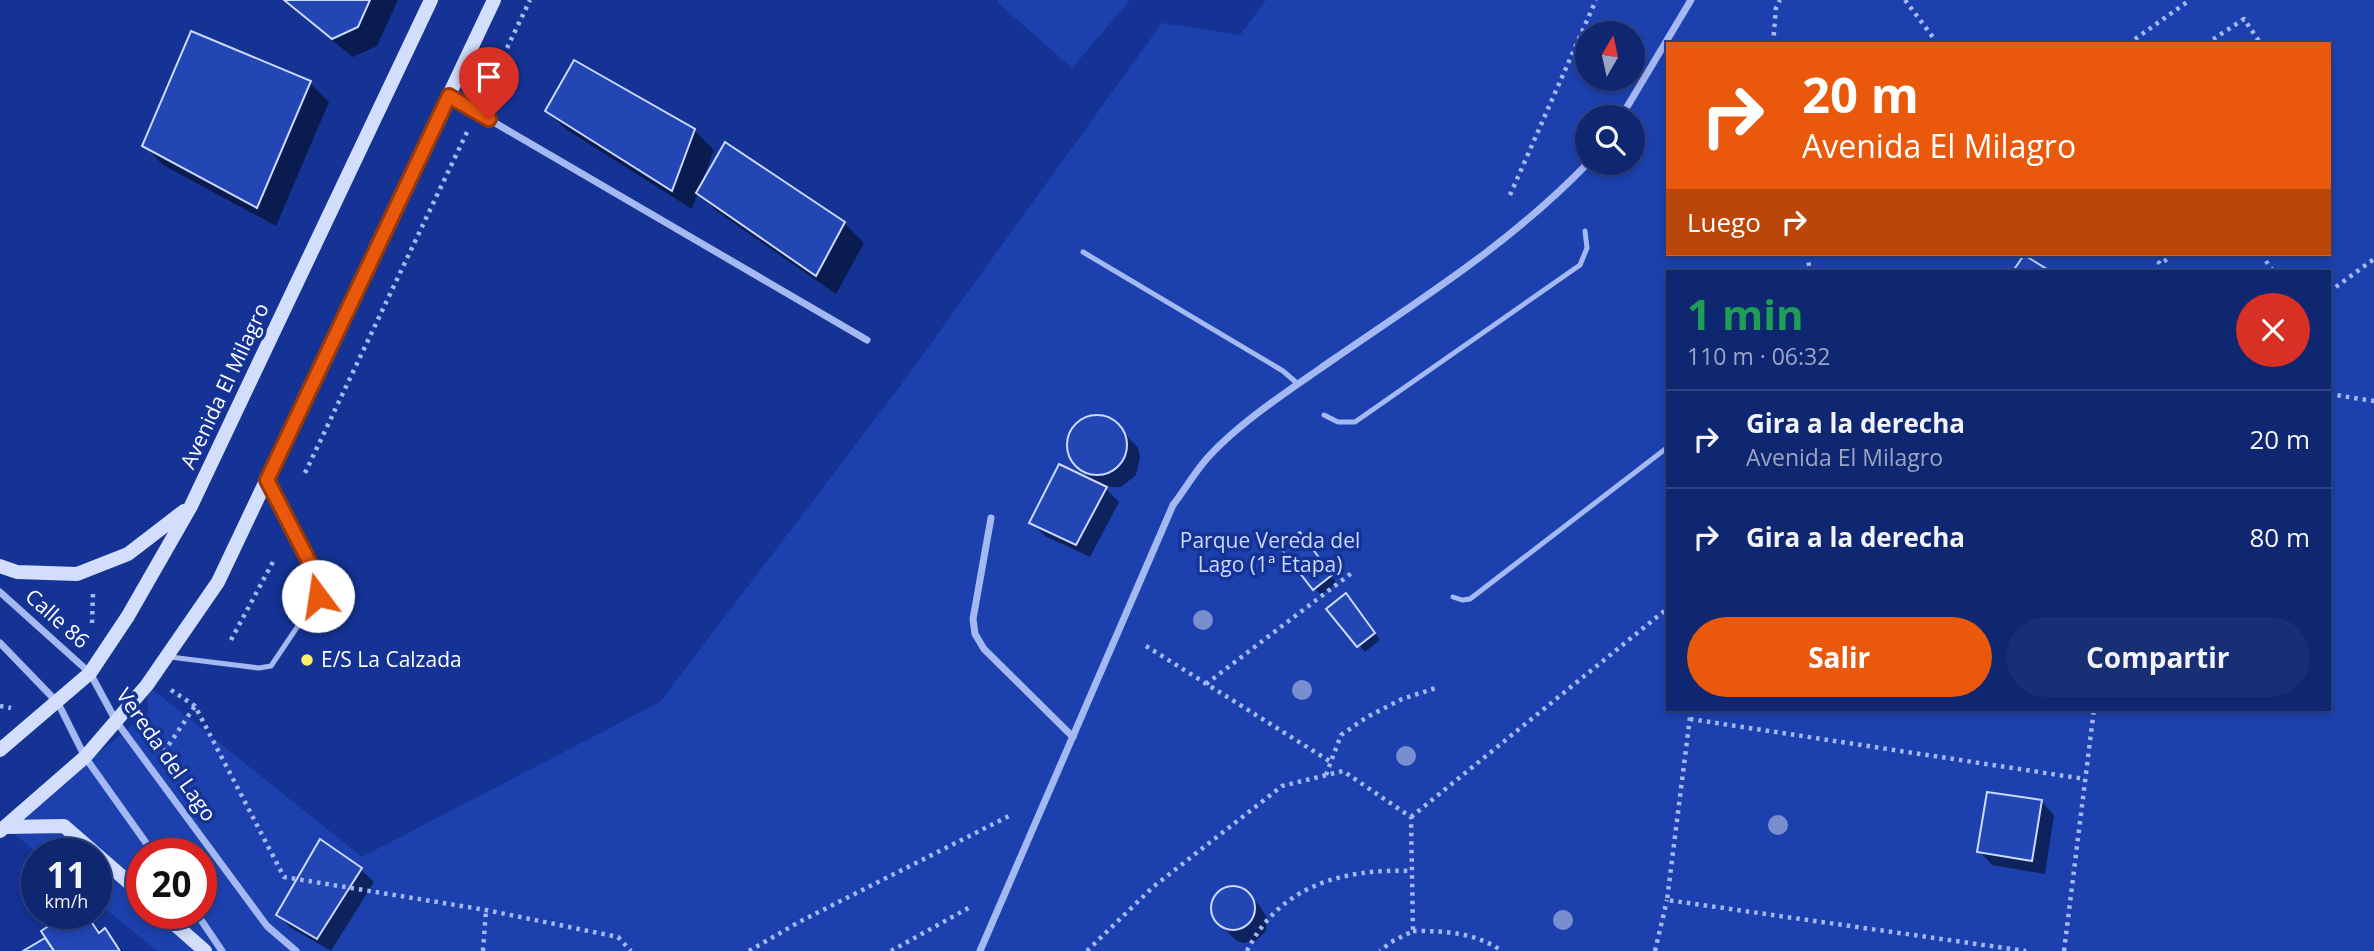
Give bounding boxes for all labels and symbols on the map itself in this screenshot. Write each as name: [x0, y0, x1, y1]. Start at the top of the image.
north arrow: [1575, 21, 1645, 91]
pin: [459, 47, 519, 119]
street label: Avenida El Milagro: [173, 298, 275, 473]
park label: Parque Vereda del Lago (1ª Etapa): [1180, 526, 1360, 578]
position arrow: [281, 559, 355, 633]
street label: Calle 86: [20, 582, 96, 654]
place label: E/S La Calzada: [321, 645, 462, 673]
marker: E/S La Calzada: [299, 652, 315, 668]
street label: Vereda del Lago: [110, 682, 223, 827]
speed limit sign: 20: [126, 838, 217, 929]

